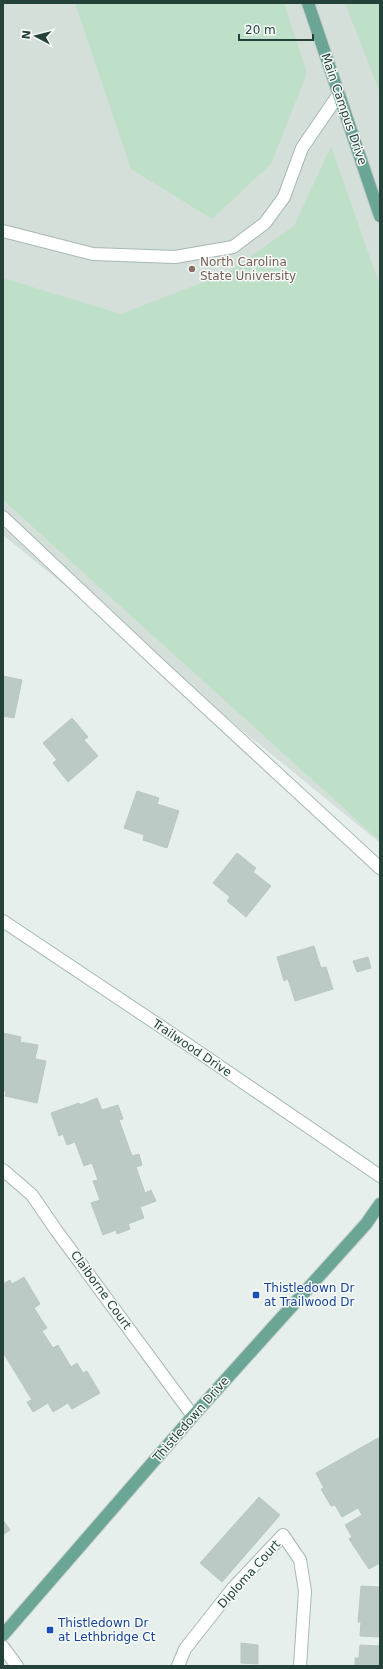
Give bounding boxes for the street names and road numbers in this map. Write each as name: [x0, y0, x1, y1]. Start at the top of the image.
street label: Main Campus Drive: [318, 51, 370, 167]
street label: Trailwood Drive: [149, 1016, 234, 1080]
street label: Claiborne Court: [68, 1248, 134, 1332]
street label: Thistledown Drive: [150, 1374, 232, 1465]
street label: Diploma Court: [215, 1537, 283, 1611]

